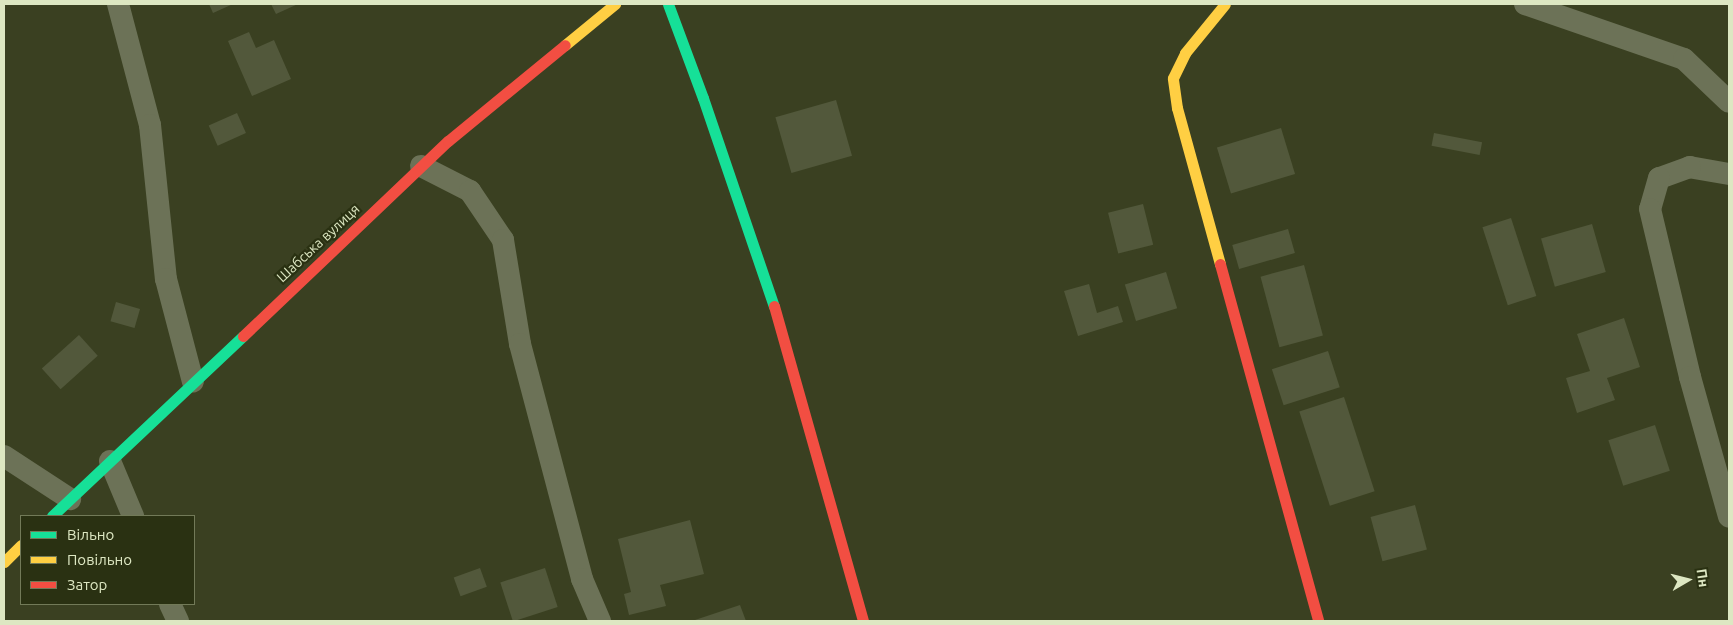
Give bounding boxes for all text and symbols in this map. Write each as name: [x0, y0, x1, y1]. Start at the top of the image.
street label: Шабська вулиця: [273, 200, 363, 286]
legend: [20, 515, 195, 605]
text: Вільно: [67, 526, 114, 543]
text: Повільно: [67, 551, 132, 568]
north arrow: [1663, 555, 1713, 605]
text: Пн: [1694, 568, 1712, 588]
text: Затор: [67, 576, 107, 593]

